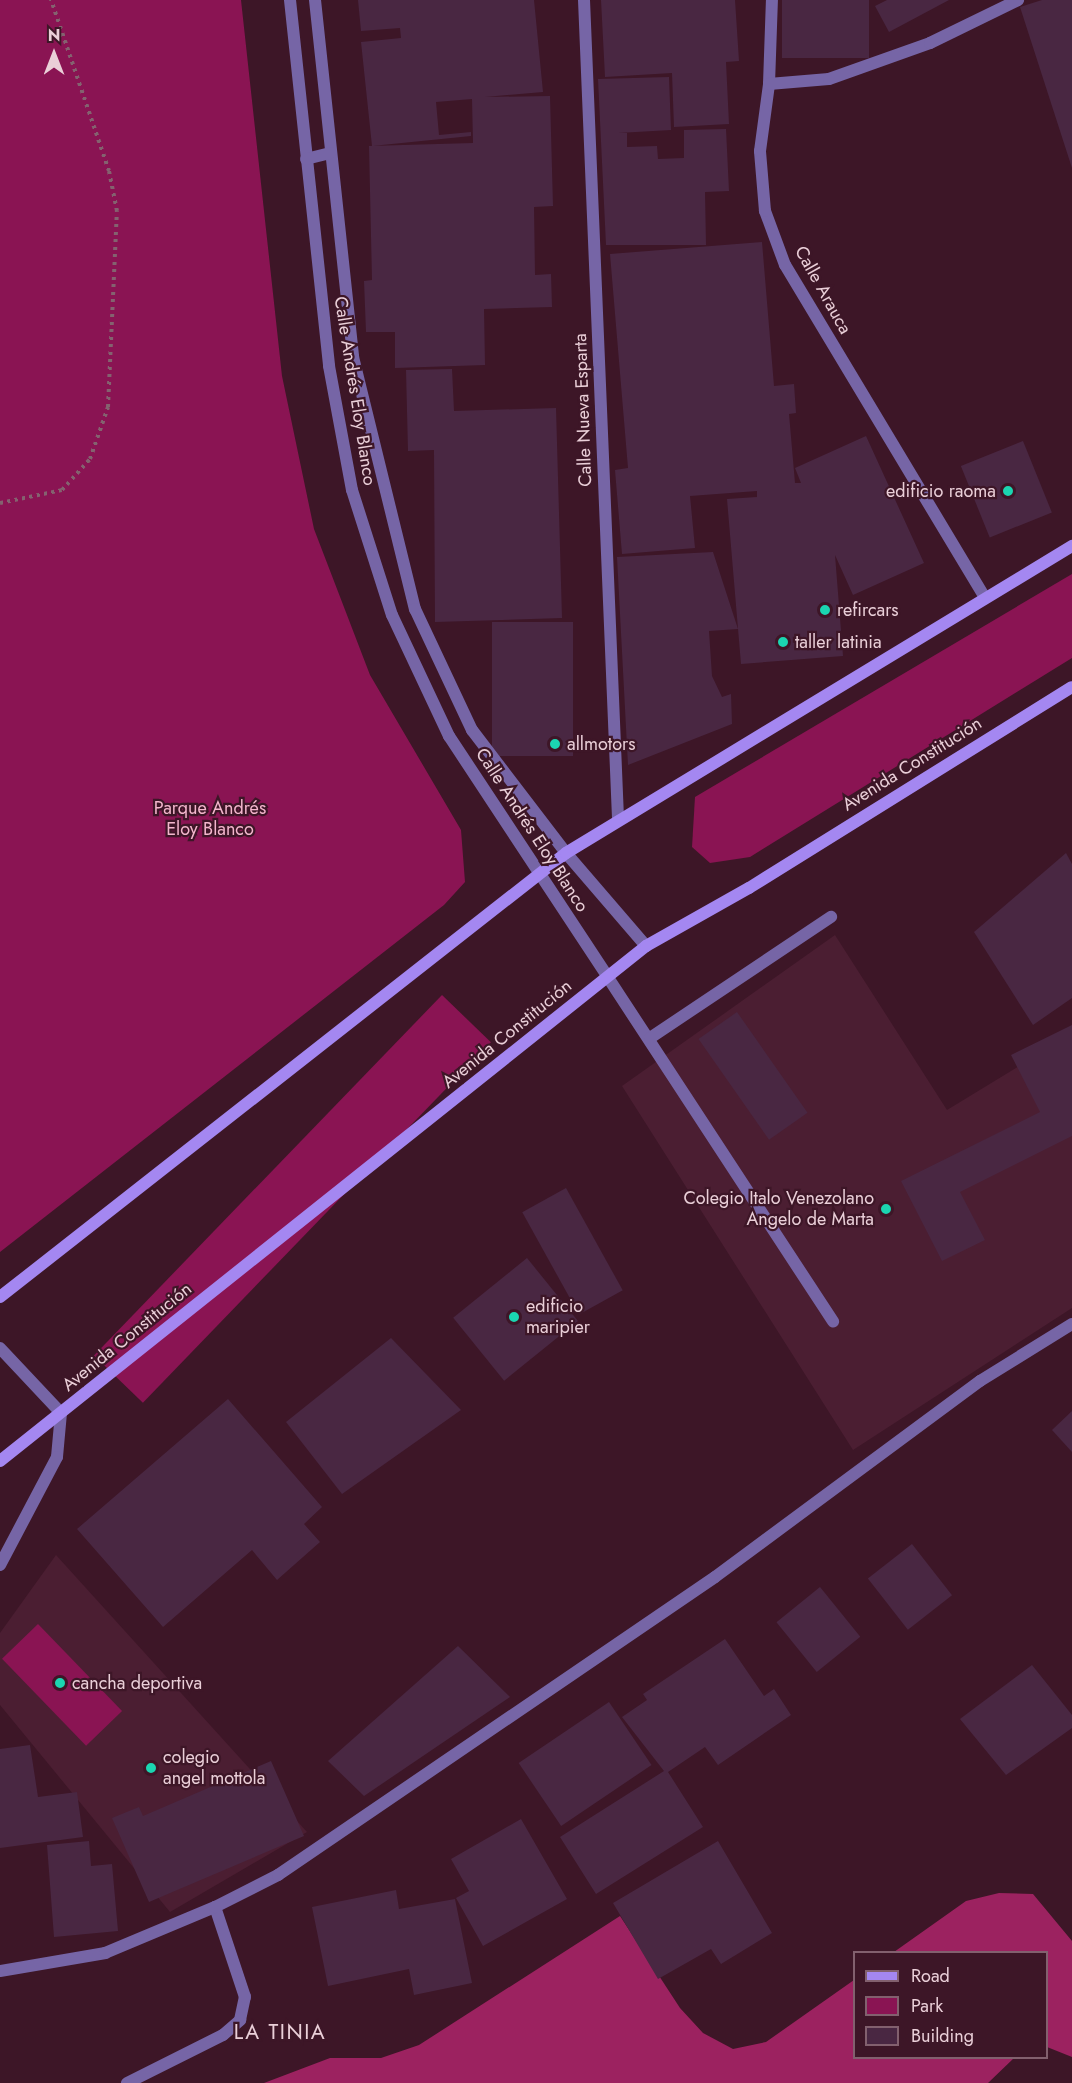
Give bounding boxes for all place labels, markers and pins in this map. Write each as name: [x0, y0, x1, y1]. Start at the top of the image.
place label: edificio raoma: [886, 480, 996, 502]
marker: edificio raoma: [1001, 484, 1015, 498]
place label: refircars: [837, 599, 899, 621]
marker: refircars: [818, 603, 832, 617]
place label: taller latinia: [795, 631, 882, 653]
marker: taller latinia: [776, 635, 790, 649]
place label: allmotors: [567, 733, 635, 755]
marker: allmotors: [548, 737, 562, 751]
place label: Colegio Italo Venezolano Angelo de Marta: [683, 1188, 874, 1230]
marker: Colegio Italo Venezolano Angelo de Marta: [879, 1202, 893, 1216]
place label: edificio maripier: [526, 1296, 590, 1338]
marker: edificio maripier: [507, 1310, 521, 1324]
place label: cancha deportiva: [72, 1672, 202, 1694]
marker: cancha deportiva: [53, 1676, 67, 1690]
place label: colegio angel mottola: [163, 1747, 265, 1790]
marker: colegio angel mottola: [144, 1761, 158, 1775]

